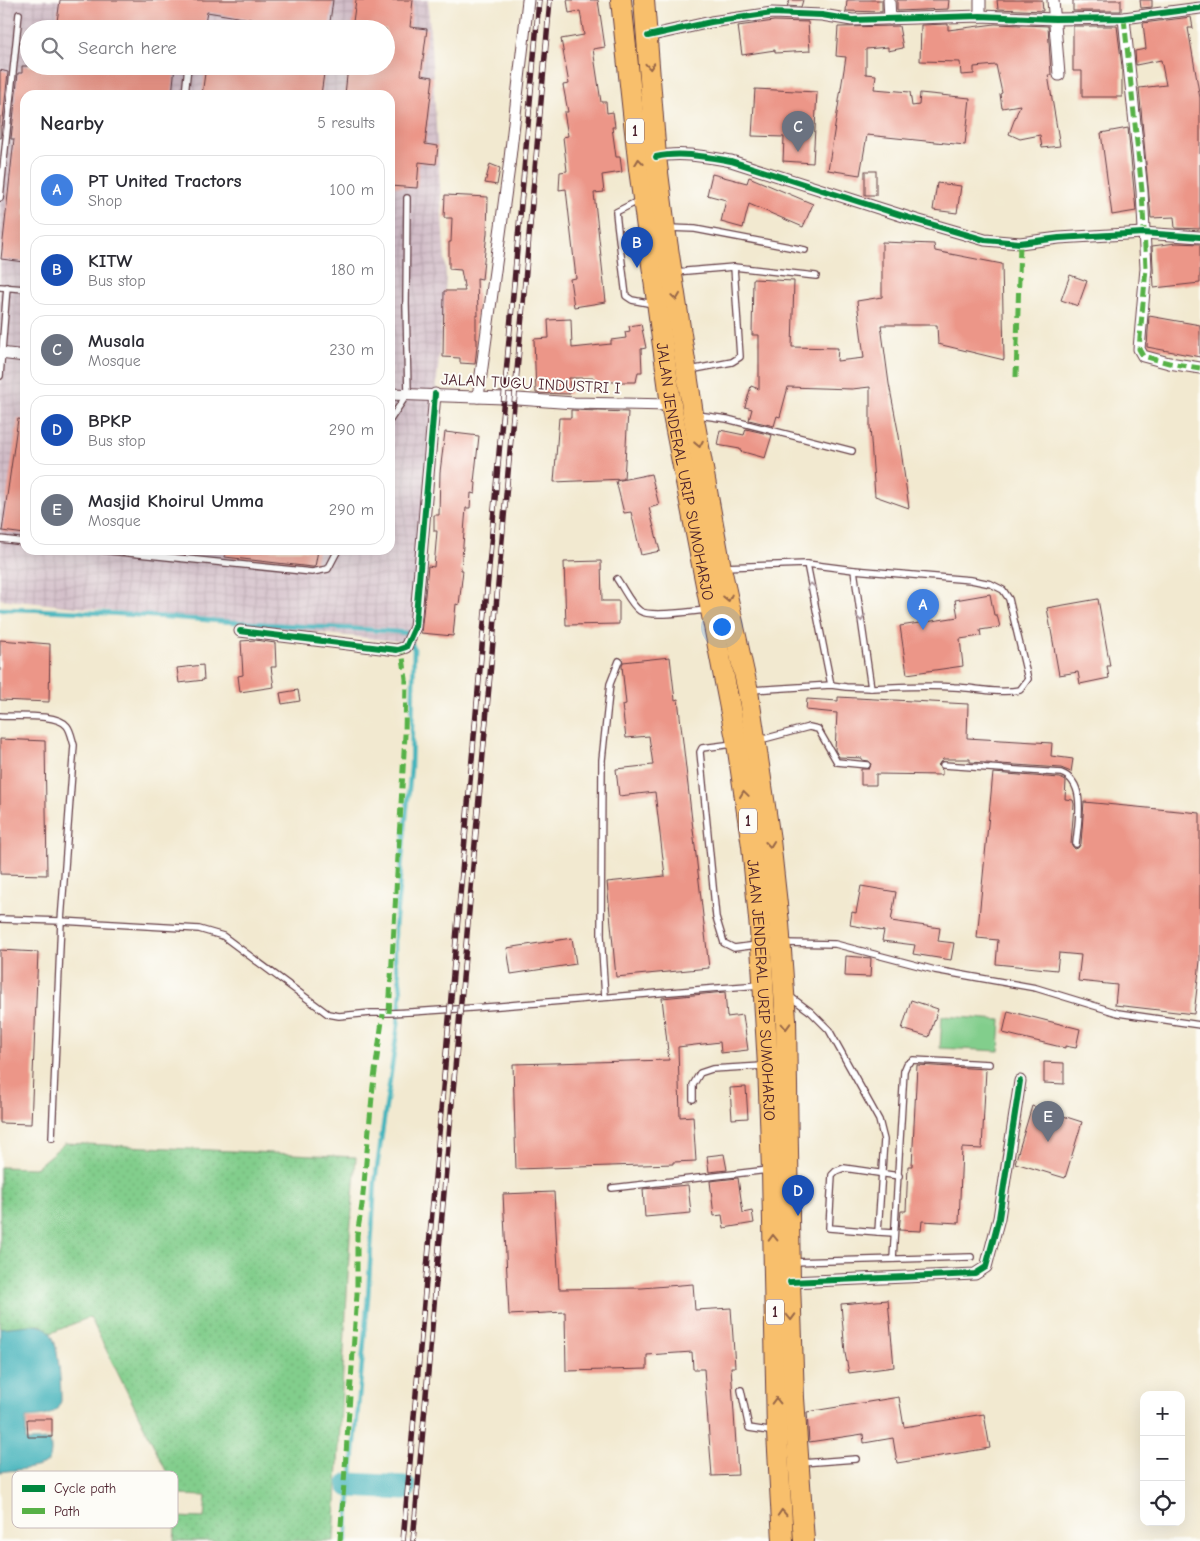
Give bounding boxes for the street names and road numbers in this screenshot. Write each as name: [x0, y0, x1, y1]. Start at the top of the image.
road number: 1: [626, 118, 644, 144]
street label: JALAN JENDERAL URIP SUMOHARJO: [653, 341, 717, 602]
street label: JALAN TUGU INDUSTRI I: [441, 370, 621, 398]
road number: 1: [739, 808, 757, 834]
street label: JALAN JENDERAL URIP SUMOHARJO: [743, 859, 778, 1121]
road number: 1: [766, 1300, 784, 1324]

